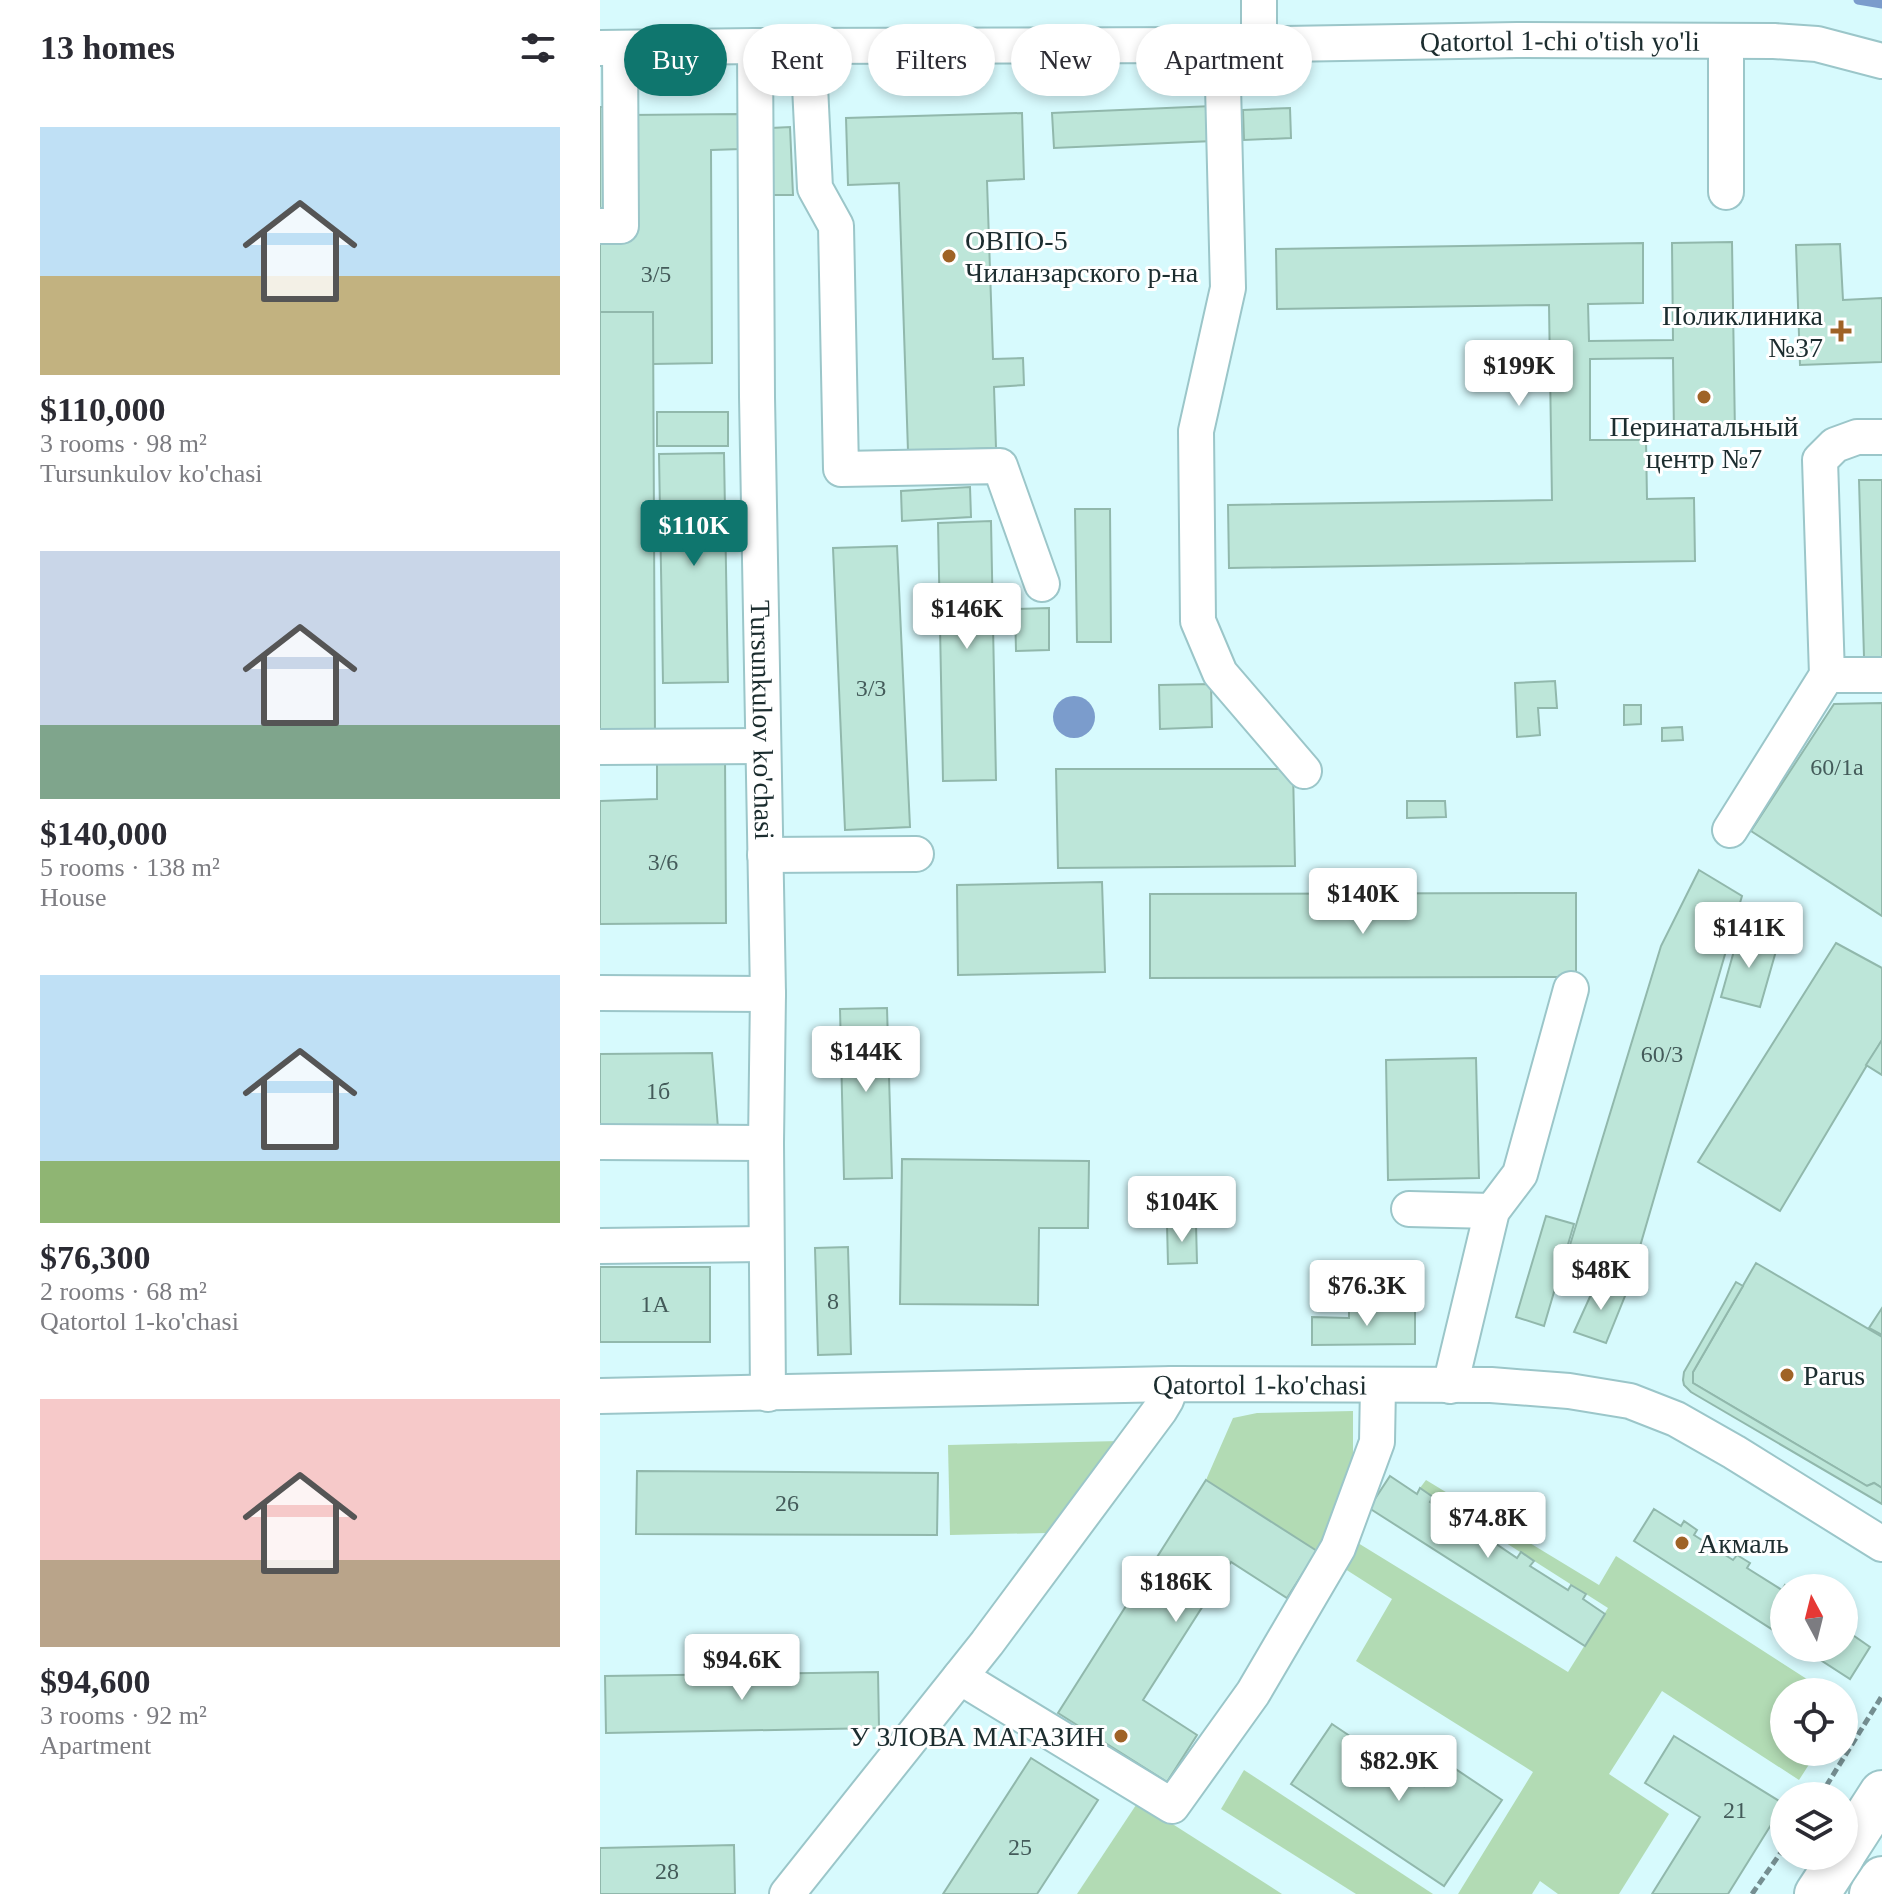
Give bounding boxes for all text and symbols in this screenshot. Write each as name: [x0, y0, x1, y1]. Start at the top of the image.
chip: Buy: [624, 24, 727, 96]
chip: Rent: [743, 24, 852, 96]
chip: Filters: [868, 24, 995, 96]
chip: New: [1011, 24, 1120, 96]
chip: Apartment: [1136, 24, 1312, 96]
street label: Qatortol 1-chi o'tish yo'li: [1420, 24, 1700, 57]
icon: filters: [516, 26, 560, 70]
text: 13 homes: [40, 29, 175, 66]
icon: home: [228, 179, 372, 323]
place label: ОВПО-5 Чиланзарского р-на: [965, 225, 1199, 288]
marker: ОВПО-5 Чиланзарского р-на: [940, 247, 958, 265]
house number: 3/5: [641, 261, 671, 287]
place label: Поликлиника №37: [1662, 300, 1824, 363]
marker: Поликлиника №37: [1830, 320, 1852, 342]
pin: $199K: [1463, 340, 1575, 408]
text: $199K: [1483, 351, 1555, 380]
marker: Перинатальный центр №7: [1695, 388, 1713, 406]
text: $110,000: [40, 391, 166, 428]
place label: Перинатальный центр №7: [1609, 411, 1799, 474]
text: 3 rooms · 98 m²: [40, 429, 207, 458]
text: Tursunkulov ko'chasi: [40, 459, 263, 488]
pin: $110K: [638, 500, 750, 568]
text: $110K: [659, 511, 729, 540]
pin: $146K: [911, 583, 1023, 651]
text: $146K: [931, 594, 1003, 623]
street label: Tursunkulov ko'chasi: [745, 600, 781, 840]
icon: home: [228, 603, 372, 747]
house number: 3/3: [856, 675, 886, 701]
house number: 60/1a: [1810, 754, 1864, 780]
text: $140,000: [40, 815, 168, 852]
house number: 3/6: [648, 849, 678, 875]
text: 5 rooms · 138 m²: [40, 853, 220, 882]
pin: $140K: [1307, 868, 1419, 936]
text: $140K: [1327, 879, 1399, 908]
text: House: [40, 883, 106, 912]
pin: $141K: [1693, 902, 1805, 970]
text: $141K: [1713, 913, 1785, 942]
pin: $144K: [810, 1026, 922, 1094]
icon: home: [228, 1027, 372, 1171]
text: $144K: [830, 1037, 902, 1066]
house number: 60/3: [1641, 1041, 1683, 1067]
house number: 1б: [646, 1078, 670, 1104]
pin: $104K: [1126, 1176, 1238, 1244]
text: $104K: [1146, 1187, 1218, 1216]
text: $76,300: [40, 1239, 151, 1276]
pin: $48K: [1554, 1244, 1648, 1312]
text: $48K: [1571, 1255, 1631, 1284]
pin: $76.3K: [1302, 1260, 1432, 1328]
text: $76.3K: [1328, 1271, 1406, 1300]
text: 2 rooms · 68 m²: [40, 1277, 207, 1306]
house number: 8: [827, 1288, 839, 1314]
house number: 1А: [640, 1291, 670, 1317]
text: Qatortol 1-ko'chasi: [40, 1307, 239, 1336]
place label: Parus: [1803, 1360, 1865, 1391]
marker: Parus: [1778, 1366, 1796, 1384]
street label: Qatortol 1-ko'chasi: [1152, 1368, 1367, 1400]
icon: home: [228, 1451, 372, 1595]
house number: 26: [775, 1490, 799, 1516]
pin: $74.8K: [1423, 1492, 1553, 1560]
text: $74.8K: [1449, 1503, 1527, 1532]
place label: Акмаль: [1698, 1528, 1789, 1559]
marker: Акмаль: [1673, 1534, 1691, 1552]
pin: $186K: [1120, 1556, 1232, 1624]
text: $186K: [1140, 1567, 1212, 1596]
north arrow: [1770, 1574, 1858, 1662]
map controls: [1770, 1574, 1858, 1870]
pin: $94.6K: [677, 1634, 807, 1702]
text: $94.6K: [703, 1645, 781, 1674]
text: $94,600: [40, 1663, 151, 1700]
button: locate: [1770, 1678, 1858, 1766]
text: 3 rooms · 92 m²: [40, 1701, 207, 1730]
place label: У ЗЛОВА МАГАЗИН: [850, 1721, 1105, 1752]
marker: У ЗЛОВА МАГАЗИН: [1112, 1727, 1130, 1745]
text: Apartment: [40, 1731, 151, 1760]
pin: $82.9K: [1334, 1735, 1464, 1803]
text: $82.9K: [1360, 1746, 1438, 1775]
button: layers: [1770, 1782, 1858, 1870]
house number: 21: [1723, 1797, 1747, 1823]
house number: 25: [1008, 1834, 1032, 1860]
house number: 28: [655, 1858, 679, 1884]

